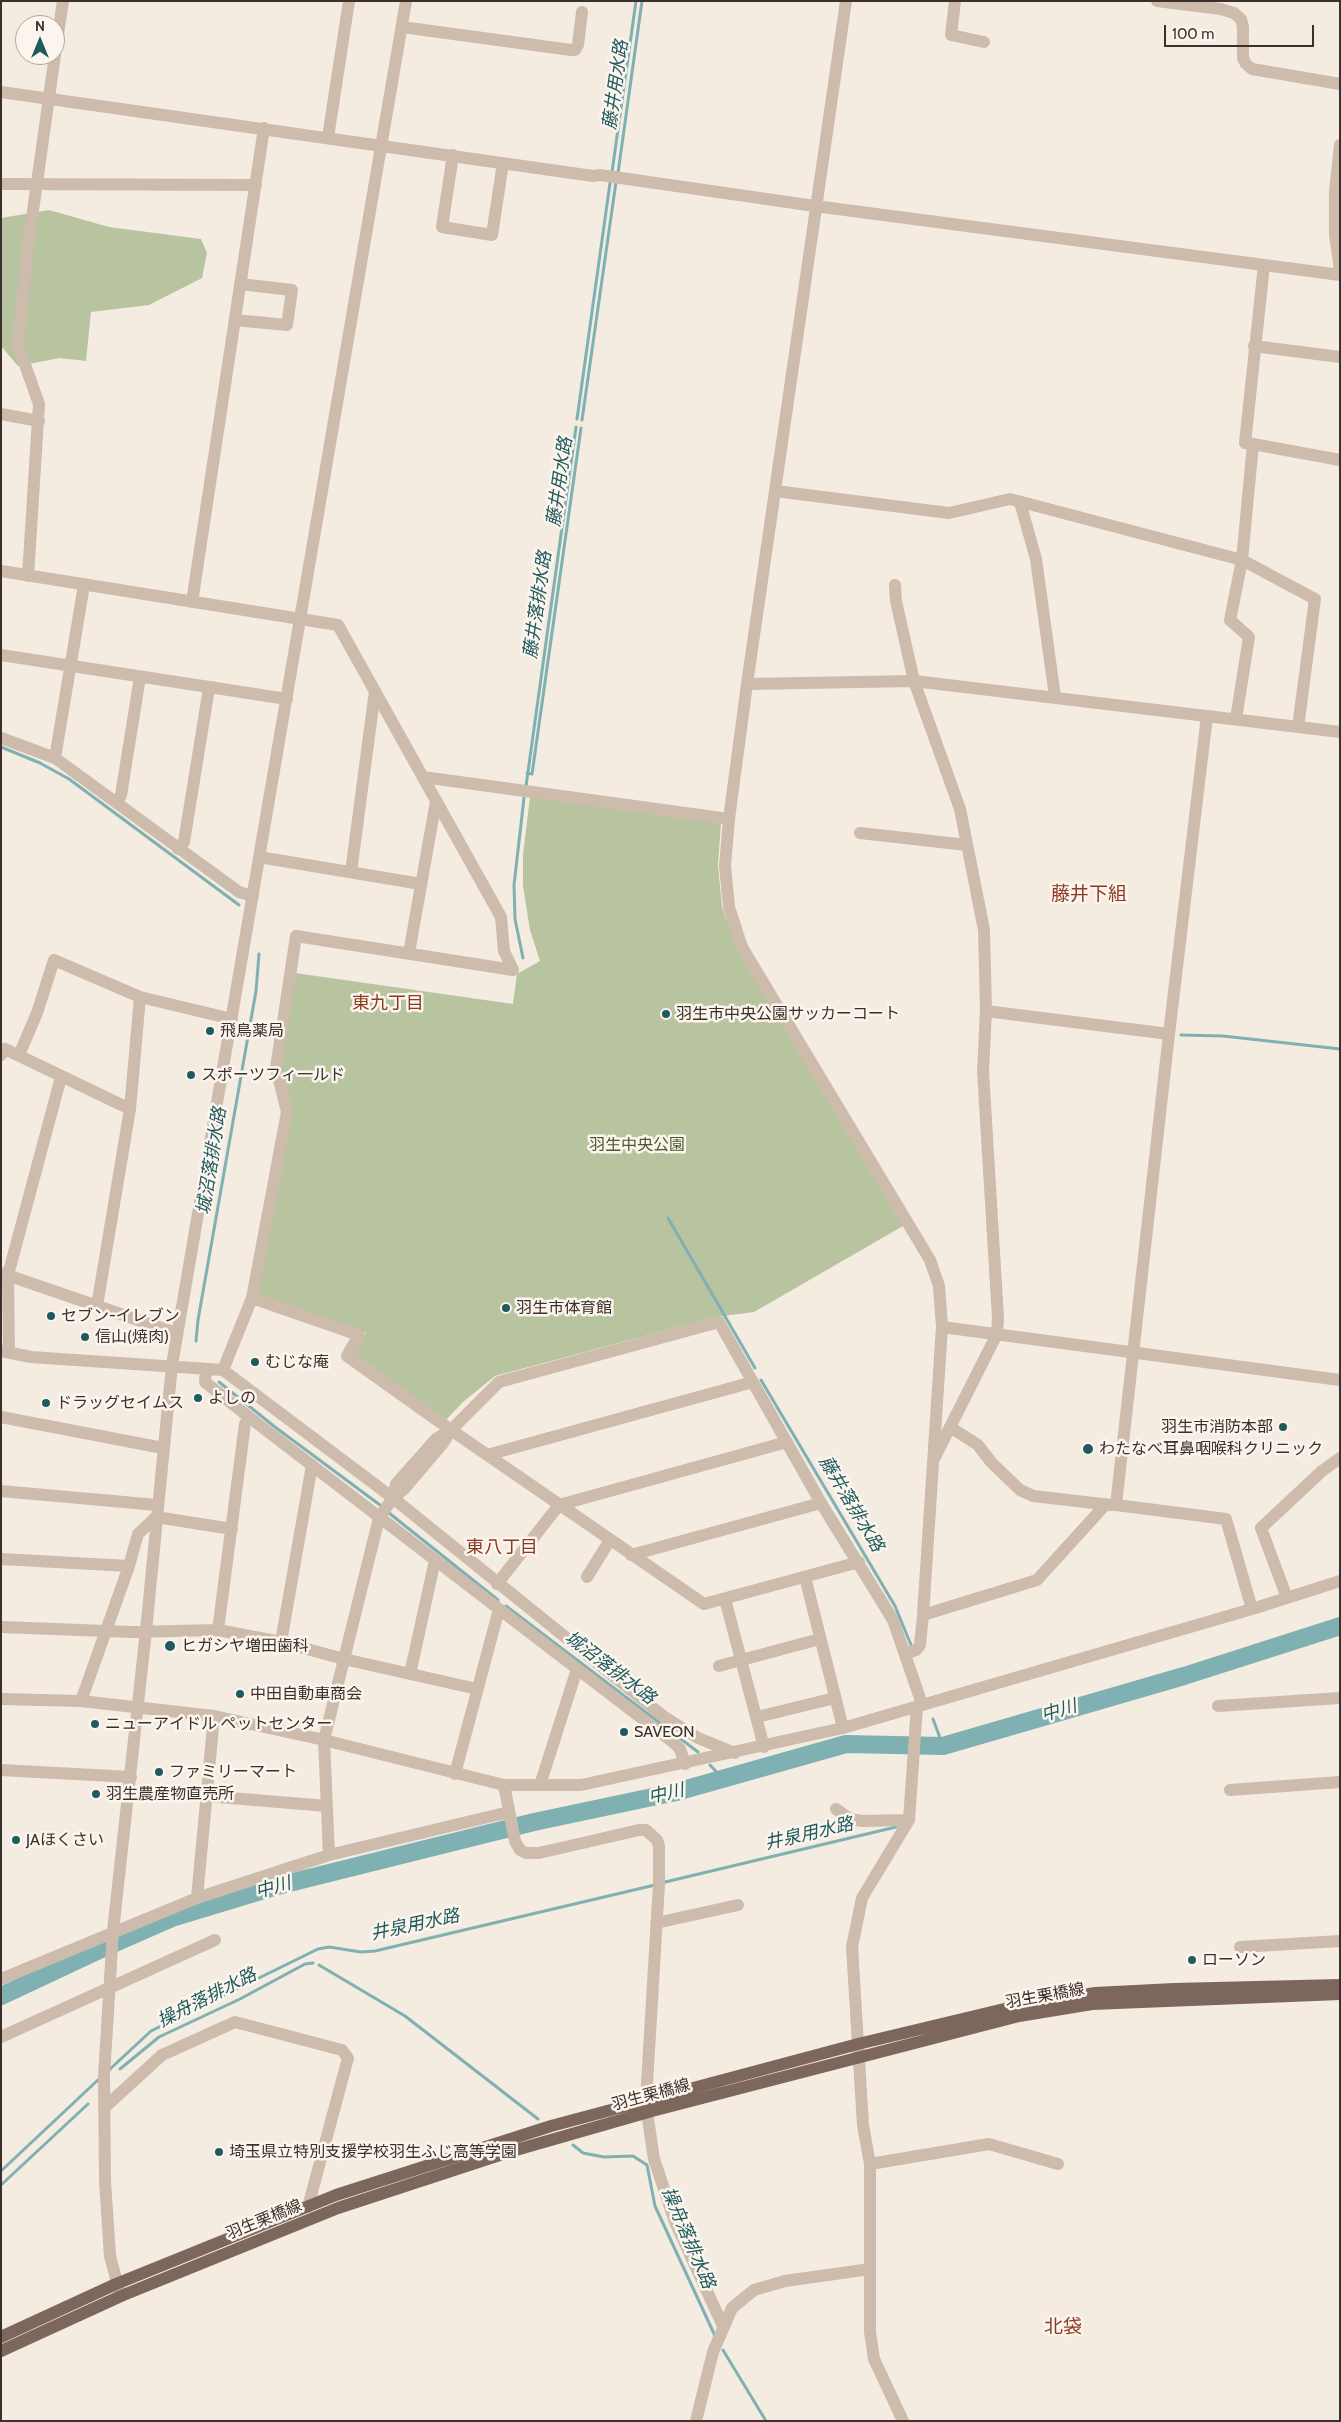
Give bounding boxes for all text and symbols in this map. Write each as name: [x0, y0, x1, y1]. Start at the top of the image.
north arrow: [15, 15, 65, 65]
scale bar: [1166, 15, 1316, 47]
text: N: [35, 17, 45, 35]
text: 100 m: [1172, 25, 1214, 43]
water label: 藤井用水路: [599, 39, 633, 131]
water label: 藤井用水路: [543, 436, 577, 528]
water label: 藤井落排水路: [520, 550, 556, 660]
district label: 藤井下組: [1051, 883, 1127, 905]
district label: 東九丁目: [352, 993, 424, 1015]
place label: 羽生市中央公園サッカーコート: [676, 1004, 900, 1024]
marker: 羽生市中央公園サッカーコート: [660, 1008, 672, 1020]
place label: 飛鳥薬局: [220, 1021, 284, 1041]
marker: 飛鳥薬局: [204, 1025, 216, 1037]
place label: スポーツフィ一ルド: [201, 1065, 345, 1085]
marker: スポーツフィ一ルド: [185, 1069, 197, 1081]
water label: 城沼落排水路: [193, 1106, 231, 1216]
park label: 羽生中央公園: [589, 1135, 685, 1155]
place label: 羽生市体育館: [516, 1298, 612, 1318]
marker: 羽生市体育館: [500, 1302, 512, 1314]
place label: セブン-イレブン: [61, 1306, 180, 1326]
marker: セブン-イレブン: [45, 1310, 57, 1322]
place label: 信山(焼肉): [95, 1327, 169, 1347]
marker: 信山(焼肉): [79, 1331, 91, 1343]
place label: むじな庵: [265, 1352, 329, 1372]
marker: むじな庵: [249, 1356, 261, 1368]
place label: よしの: [208, 1388, 256, 1408]
marker: よしの: [192, 1392, 204, 1404]
place label: ドラッグセイムス: [56, 1393, 184, 1413]
marker: ドラッグセイムス: [40, 1397, 52, 1409]
place label: 羽生市消防本部: [1161, 1417, 1273, 1437]
marker: 羽生市消防本部: [1277, 1421, 1289, 1433]
place label: わたなべ耳鼻咽喉科クリニック: [1099, 1439, 1323, 1459]
marker: わたなべ耳鼻咽喉科クリニック: [1081, 1442, 1095, 1456]
water label: 藤井落排水路: [814, 1452, 888, 1556]
district label: 東八丁目: [466, 1537, 538, 1559]
water label: 城沼落排水路: [560, 1627, 660, 1709]
place label: ヒガシヤ増田歯科: [181, 1636, 309, 1656]
marker: ヒガシヤ増田歯科: [163, 1639, 177, 1653]
place label: 中田自動車商会: [250, 1684, 362, 1704]
marker: 中田自動車商会: [234, 1688, 246, 1700]
water label: 中川: [1039, 1695, 1079, 1727]
place label: ニューアイドル ペットセンター: [105, 1714, 333, 1734]
marker: ニューアイドル ペットセンター: [89, 1718, 101, 1730]
place label: SAVEON: [634, 1722, 694, 1742]
marker: SAVEON: [618, 1726, 630, 1738]
place label: ファミリーマート: [169, 1762, 297, 1782]
marker: ファミリーマート: [153, 1766, 165, 1778]
water label: 中川: [646, 1779, 686, 1809]
place label: 羽生農産物直売所: [106, 1784, 234, 1804]
marker: 羽生農産物直売所: [90, 1788, 102, 1800]
water label: 井泉用水路: [763, 1813, 855, 1855]
place label: JAほくさい: [26, 1830, 104, 1850]
marker: JAほくさい: [10, 1834, 22, 1846]
water label: 中川: [253, 1873, 293, 1903]
water label: 井泉用水路: [369, 1905, 461, 1945]
place label: ローソン: [1202, 1950, 1266, 1970]
marker: ローソン: [1186, 1954, 1198, 1966]
water label: 操舟落排水路: [154, 1964, 260, 2032]
street label: 羽生栗橋線: [1004, 1980, 1086, 2012]
street label: 羽生栗橋線: [610, 2075, 692, 2115]
place label: 埼玉県立特別支援学校羽生ふじ高等学園: [229, 2142, 517, 2162]
marker: 埼玉県立特別支援学校羽生ふじ高等学園: [213, 2146, 225, 2158]
water label: 操舟落排水路: [657, 2184, 719, 2292]
street label: 羽生栗橋線: [223, 2196, 305, 2244]
district label: 北袋: [1044, 2316, 1082, 2338]

